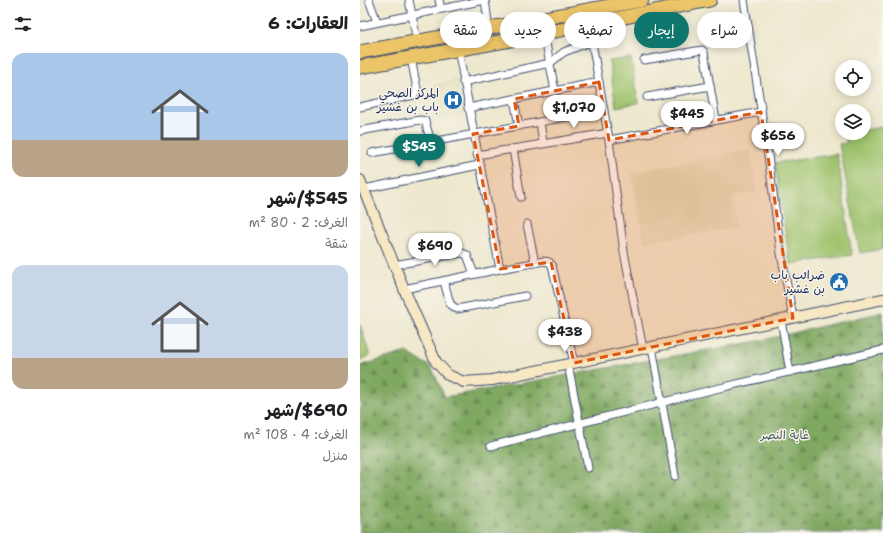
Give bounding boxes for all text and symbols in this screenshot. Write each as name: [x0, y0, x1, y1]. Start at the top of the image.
text: العقارات: 6: [268, 12, 348, 34]
chip: شقة: [440, 12, 492, 48]
chip: جديد: [500, 12, 556, 48]
chip: تصفية: [564, 12, 626, 48]
chip: إيجار: [634, 12, 689, 48]
chip: شراء: [697, 12, 752, 48]
icon: filters: [12, 13, 34, 35]
map controls: [835, 60, 871, 140]
button: locate: [835, 60, 871, 96]
icon: home: [144, 79, 216, 151]
place label: المركز الصحي باب بن غشير: [376, 85, 439, 115]
hospital icon: المركز الصحي باب بن غشير: [442, 89, 464, 111]
pin: $1,070: [541, 95, 607, 129]
text: $1,070: [552, 99, 596, 116]
pin: $445: [663, 101, 711, 135]
button: layers: [835, 104, 871, 140]
text: $445: [670, 105, 704, 122]
pin: $656: [754, 123, 802, 157]
text: $656: [760, 127, 796, 144]
pin: $545: [395, 134, 443, 168]
text: $545: [402, 138, 436, 155]
text: $545/شهر: [268, 187, 348, 209]
text: الغرف: 2 · 80 m²: [249, 214, 348, 231]
pin: $690: [411, 233, 459, 267]
text: شقة: [325, 235, 348, 252]
text: $690: [417, 237, 453, 254]
place label: ضرائب باب بن غشير: [771, 267, 825, 297]
public building icon: ضرائب باب بن غشير: [828, 271, 850, 293]
icon: home: [144, 291, 216, 363]
pin: $438: [541, 319, 589, 353]
text: $438: [547, 323, 583, 340]
text: $690/شهر: [266, 399, 348, 421]
text: الغرف: 4 · 108 m²: [244, 426, 348, 443]
park label: غابة النصر: [760, 427, 809, 443]
text: منزل: [322, 447, 348, 464]

